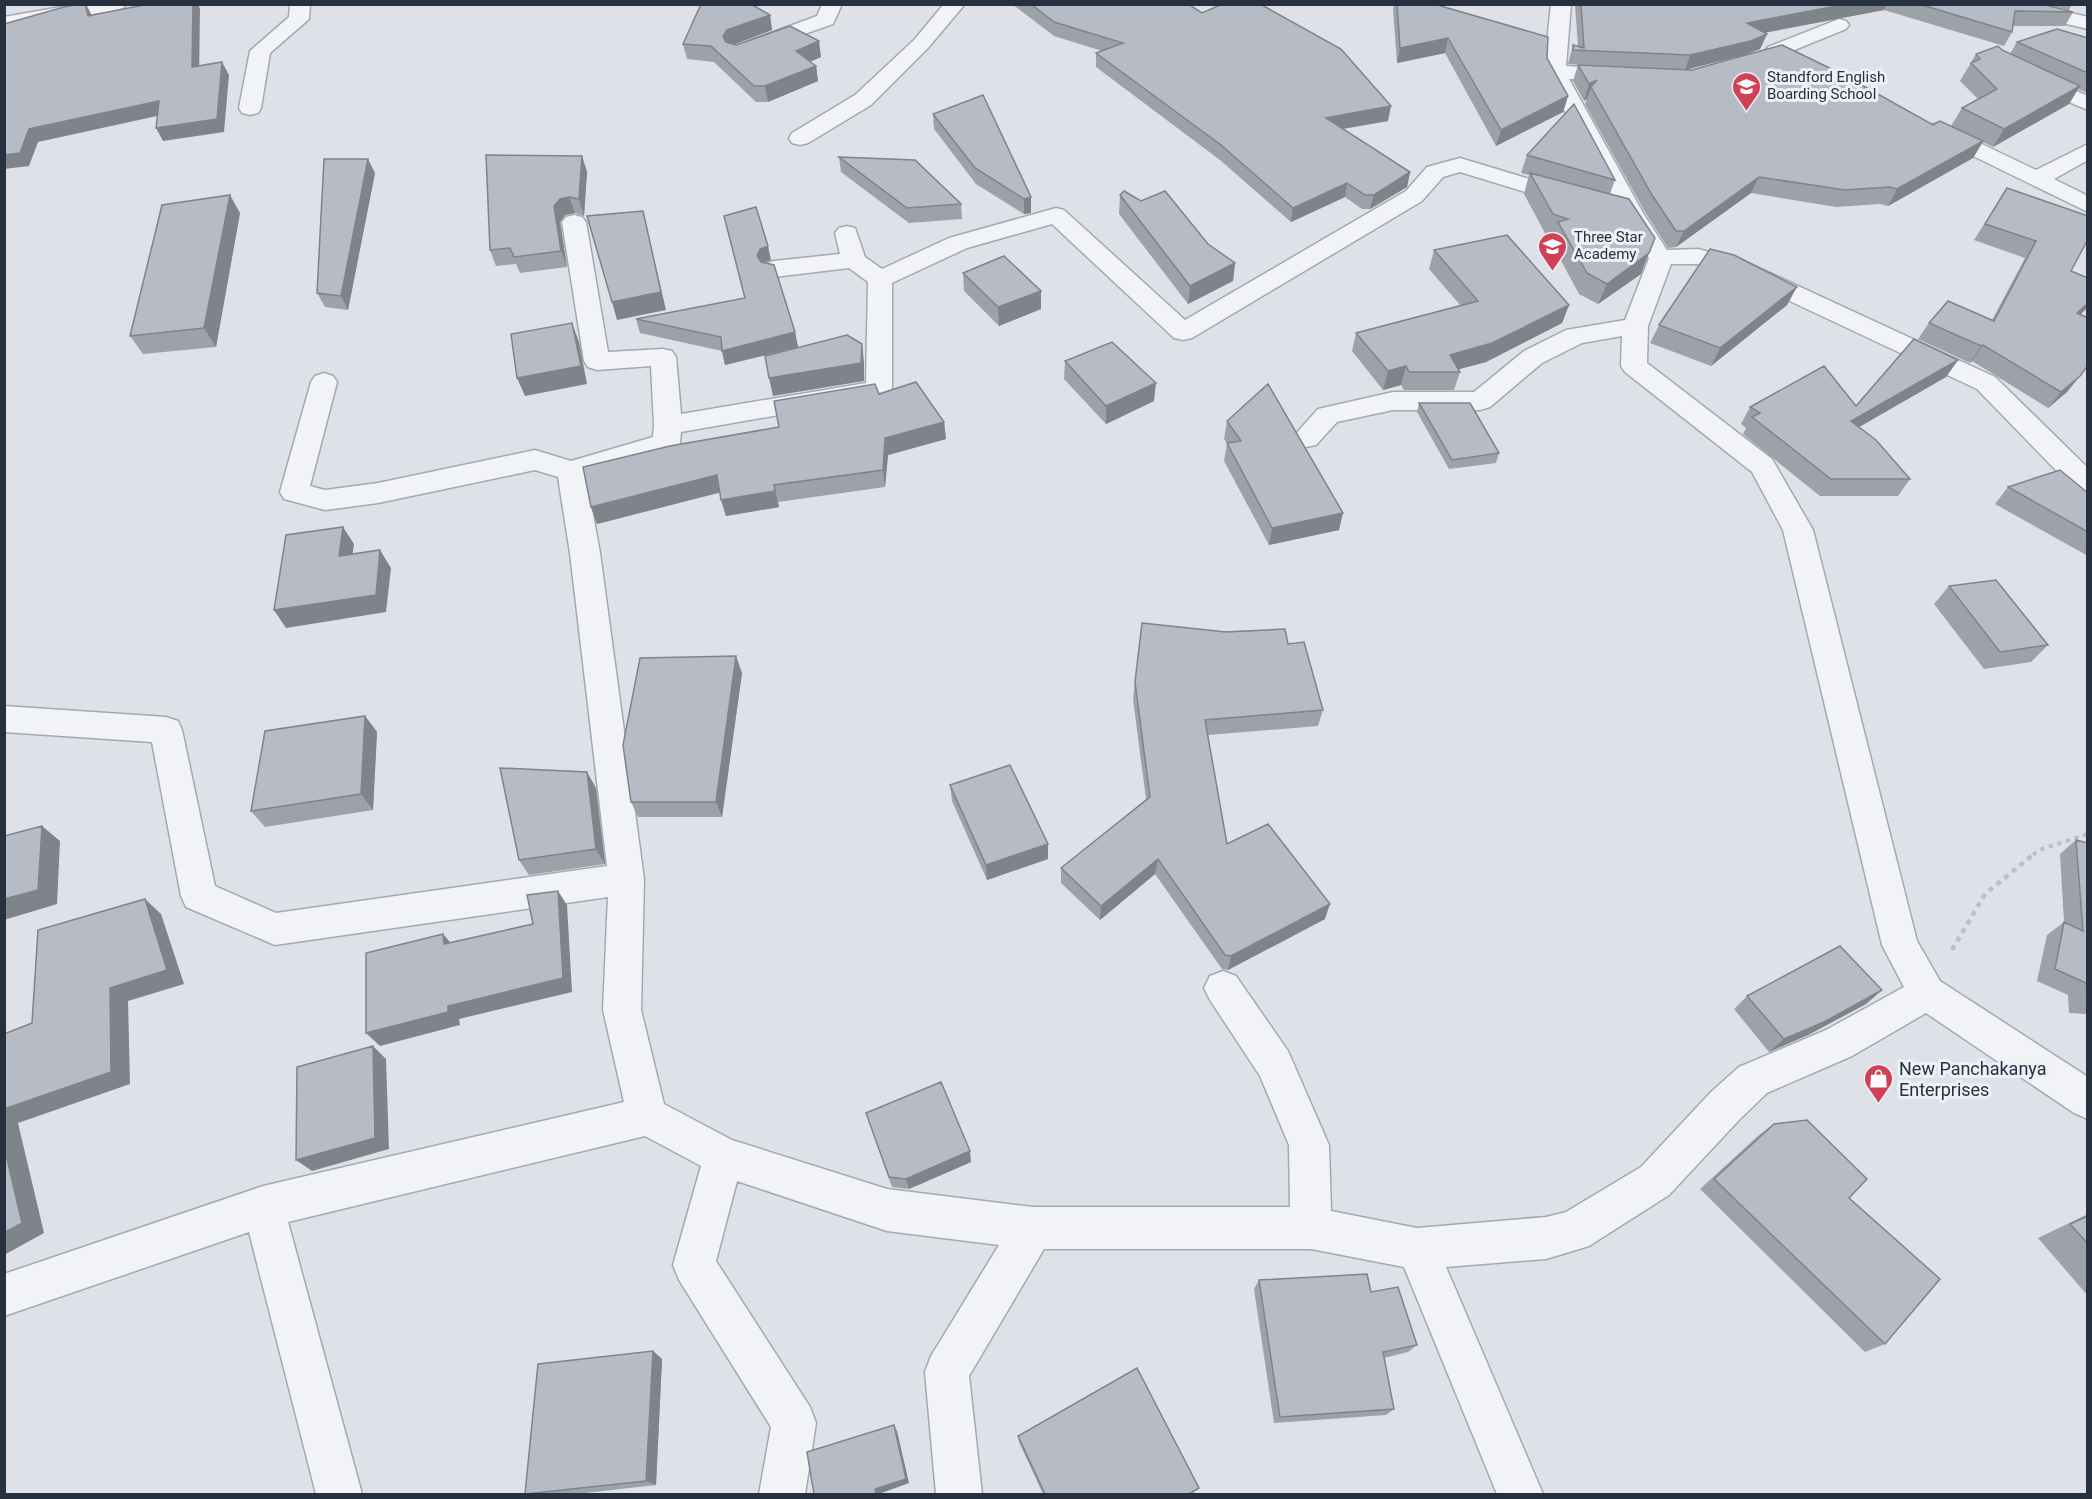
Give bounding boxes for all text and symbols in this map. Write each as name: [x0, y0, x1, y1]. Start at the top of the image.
place label: Standford English Boarding School: [1767, 68, 1885, 103]
school or university icon: Standford English Boarding School: [1730, 70, 1762, 112]
place label: Three Star Academy: [1574, 228, 1643, 263]
school or university icon: Three Star Academy: [1537, 230, 1569, 272]
place label: New Panchakanya Enterprises: [1899, 1058, 2047, 1100]
shop icon: New Panchakanya Enterprises: [1862, 1062, 1894, 1104]

